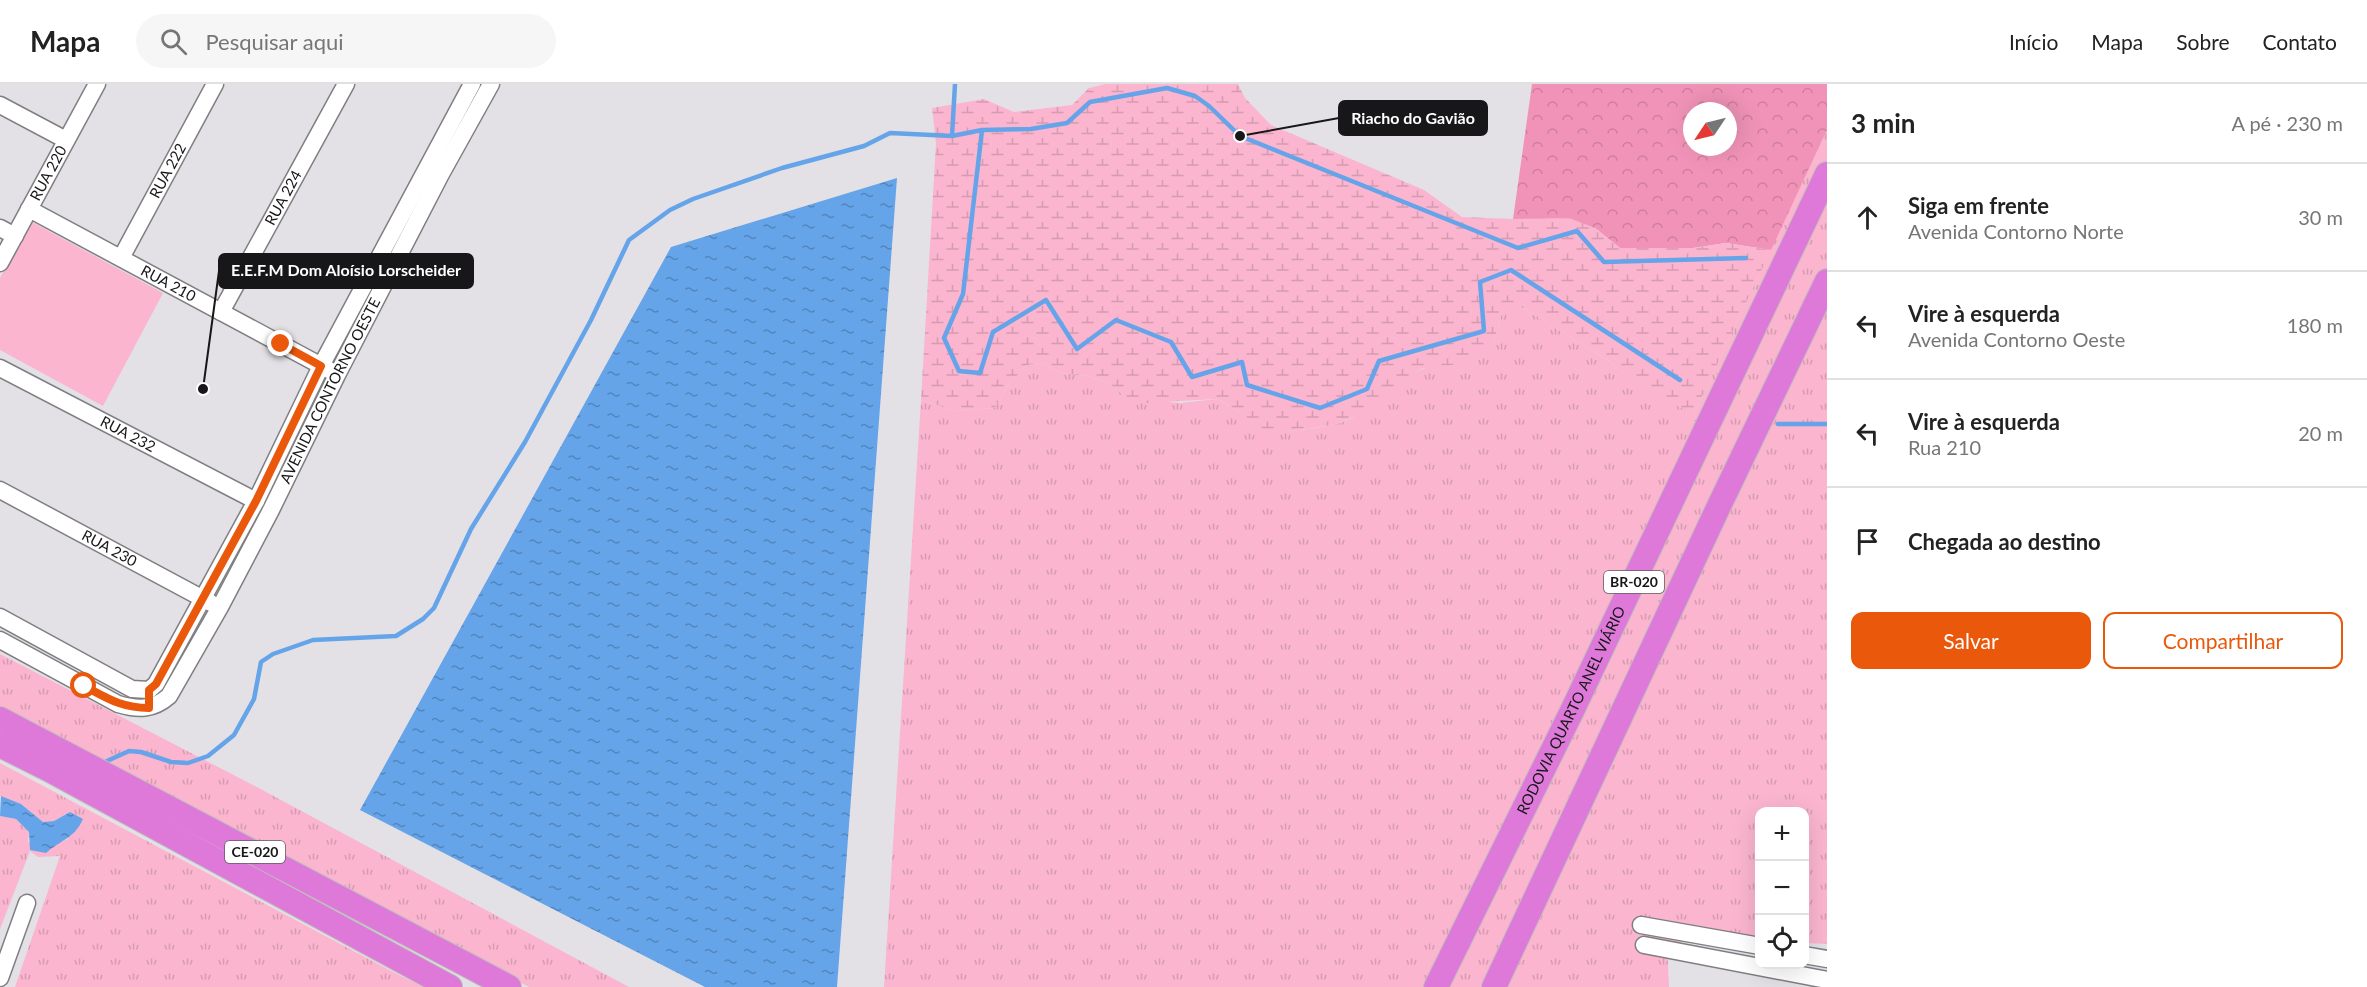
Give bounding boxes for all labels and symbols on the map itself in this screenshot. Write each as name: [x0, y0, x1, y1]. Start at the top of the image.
callout: Riacho do Gavião: [1339, 101, 1487, 135]
north arrow: [1683, 102, 1737, 156]
text: Riacho do Gavião: [1351, 108, 1475, 127]
street label: RUA 222: [145, 140, 189, 201]
street label: RUA 220: [26, 142, 70, 203]
street label: RUA 224: [260, 167, 305, 228]
callout: E.E.F.M Dom Aloísio Lorscheider: [219, 254, 473, 288]
text: E.E.F.M Dom Aloísio Lorscheider: [231, 260, 461, 279]
street label: RUA 210: [138, 261, 200, 305]
street label: AVENIDA CONTORNO OESTE: [275, 294, 383, 486]
route end: [267, 330, 293, 356]
street label: RUA 232: [98, 412, 159, 455]
street label: RUA 230: [79, 526, 141, 570]
road number: BR-020: [1604, 571, 1664, 593]
street label: RODOVIA QUARTO ANEL VIÁRIO: [1513, 603, 1628, 817]
route start: [70, 672, 96, 698]
road number: CE-020: [225, 841, 285, 863]

